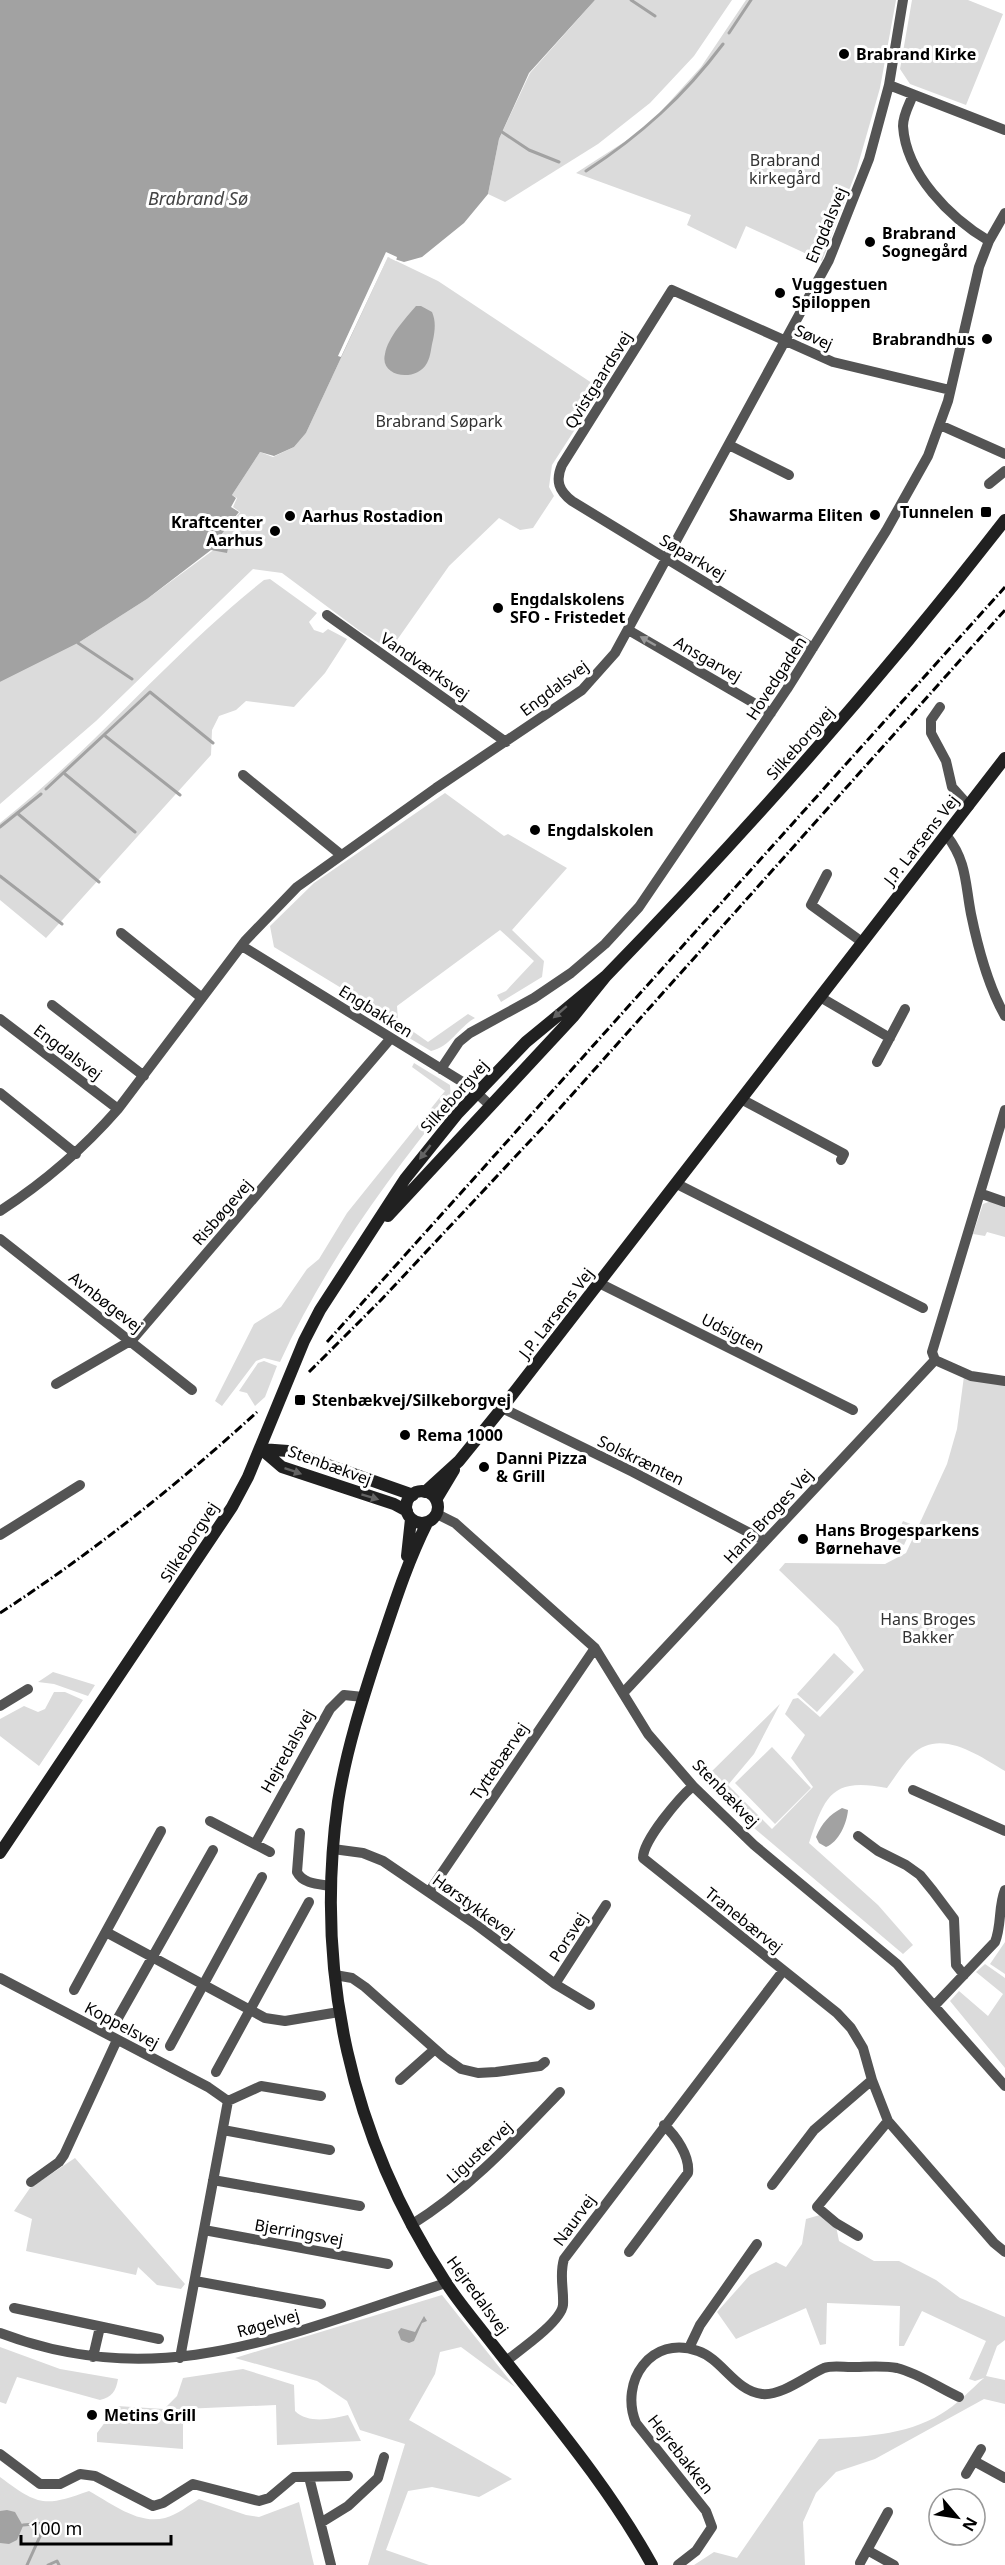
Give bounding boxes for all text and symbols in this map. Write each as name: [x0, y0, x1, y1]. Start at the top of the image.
place label: Brabrand Kirke: [856, 43, 976, 65]
marker: Brabrand Kirke: [837, 47, 851, 61]
park label: Brabrand kirkegård: [749, 149, 821, 189]
street label: Engdalsvej: [800, 184, 852, 266]
water label: Brabrand Sø: [148, 186, 248, 210]
place label: Brabrand Sognegård: [882, 222, 968, 262]
marker: Brabrand Sognegård: [863, 235, 877, 249]
place label: Vuggestuen Spiloppen: [792, 273, 888, 313]
marker: Vuggestuen Spiloppen: [773, 286, 787, 300]
street label: Søvej: [792, 319, 836, 355]
street label: Qvistgaardsvej: [559, 327, 637, 433]
place label: Brabrandhus: [872, 328, 975, 350]
marker: Brabrandhus: [980, 332, 994, 346]
park label: Brabrand Søpark: [375, 410, 503, 432]
place label: Tunnelen: [900, 501, 974, 523]
place label: Shawarma Eliten: [729, 504, 863, 526]
place label: Aarhus Rostadion: [302, 505, 443, 527]
marker: Tunnelen: [979, 505, 993, 519]
marker: Shawarma Eliten: [868, 508, 882, 522]
marker: Aarhus Rostadion: [283, 509, 297, 523]
place label: Kraftcenter Aarhus: [171, 511, 263, 551]
marker: Kraftcenter Aarhus: [268, 524, 282, 538]
street label: Søparkvej: [656, 529, 730, 585]
place label: Engdalskolens SFO - Fristedet: [510, 588, 626, 628]
marker: Engdalskolens SFO - Fristedet: [491, 601, 505, 615]
street label: Vandværksvej: [376, 627, 474, 705]
street label: Ansgarvej: [670, 631, 746, 687]
street label: Hovedgaden: [741, 632, 811, 724]
one-way arrow: [640, 636, 656, 647]
street label: Engdalsvej: [515, 655, 593, 721]
street label: Silkeborgvej: [761, 702, 839, 784]
street label: J.P. Larsens Vej: [877, 790, 963, 891]
place label: Engdalskolen: [547, 819, 654, 841]
marker: Engdalskolen: [528, 823, 542, 837]
street label: Engbakken: [335, 980, 417, 1042]
one-way arrow: [553, 1005, 568, 1018]
street label: Engdalsvej: [29, 1019, 107, 1085]
street label: Silkeborgvej: [415, 1055, 493, 1137]
one-way arrow: [419, 1144, 431, 1160]
street label: Risbøgevej: [187, 1174, 257, 1250]
street label: J.P. Larsens Vej: [512, 1263, 598, 1364]
street label: Avnbøgevej: [65, 1266, 147, 1338]
street label: Udsigten: [698, 1308, 768, 1358]
place label: Stenbækvej/Silkeborgvej: [312, 1389, 511, 1411]
marker: Stenbækvej/Silkeborgvej: [293, 1393, 307, 1407]
place label: Rema 1000: [417, 1424, 503, 1446]
marker: Rema 1000: [398, 1428, 412, 1442]
street label: Solskrænten: [594, 1430, 688, 1490]
street label: Stenbækvej: [285, 1440, 375, 1490]
place label: Danni Pizza & Grill: [496, 1447, 587, 1487]
marker: Danni Pizza & Grill: [477, 1460, 491, 1474]
street label: Hans Broges Vej: [718, 1464, 818, 1568]
one-way arrow: [285, 1467, 303, 1477]
one-way arrow: [361, 1492, 379, 1502]
street label: Silkeborgvej: [155, 1498, 223, 1586]
place label: Hans Brogesparkens Børnehave: [815, 1519, 979, 1559]
marker: Hans Brogesparkens Børnehave: [796, 1532, 810, 1546]
park label: Hans Broges Bakker: [880, 1608, 976, 1648]
street label: Hejredalsvej: [255, 1705, 319, 1797]
street label: Tyttebærvej: [465, 1718, 533, 1804]
street label: Stenbækvej: [688, 1754, 764, 1832]
street label: Hørstykkevej: [428, 1869, 520, 1943]
street label: Tranebærvej: [701, 1882, 787, 1958]
street label: Porsvej: [544, 1908, 592, 1966]
street label: Koppelsvej: [81, 1996, 163, 2054]
street label: Ligustervej: [441, 2116, 517, 2188]
street label: Naurvej: [548, 2190, 600, 2250]
street label: Bjerringsvej: [253, 2213, 345, 2251]
street label: Hejredalsvej: [442, 2251, 514, 2339]
street label: Røgelvej: [234, 2304, 302, 2342]
place label: Metins Grill: [104, 2404, 196, 2426]
marker: Metins Grill: [85, 2408, 99, 2422]
street label: Hejrebakken: [643, 2410, 719, 2498]
north arrow: [927, 2487, 987, 2547]
scale bar: [21, 2508, 171, 2546]
text: N: [957, 2513, 983, 2535]
text: 100 m: [30, 2516, 82, 2540]

